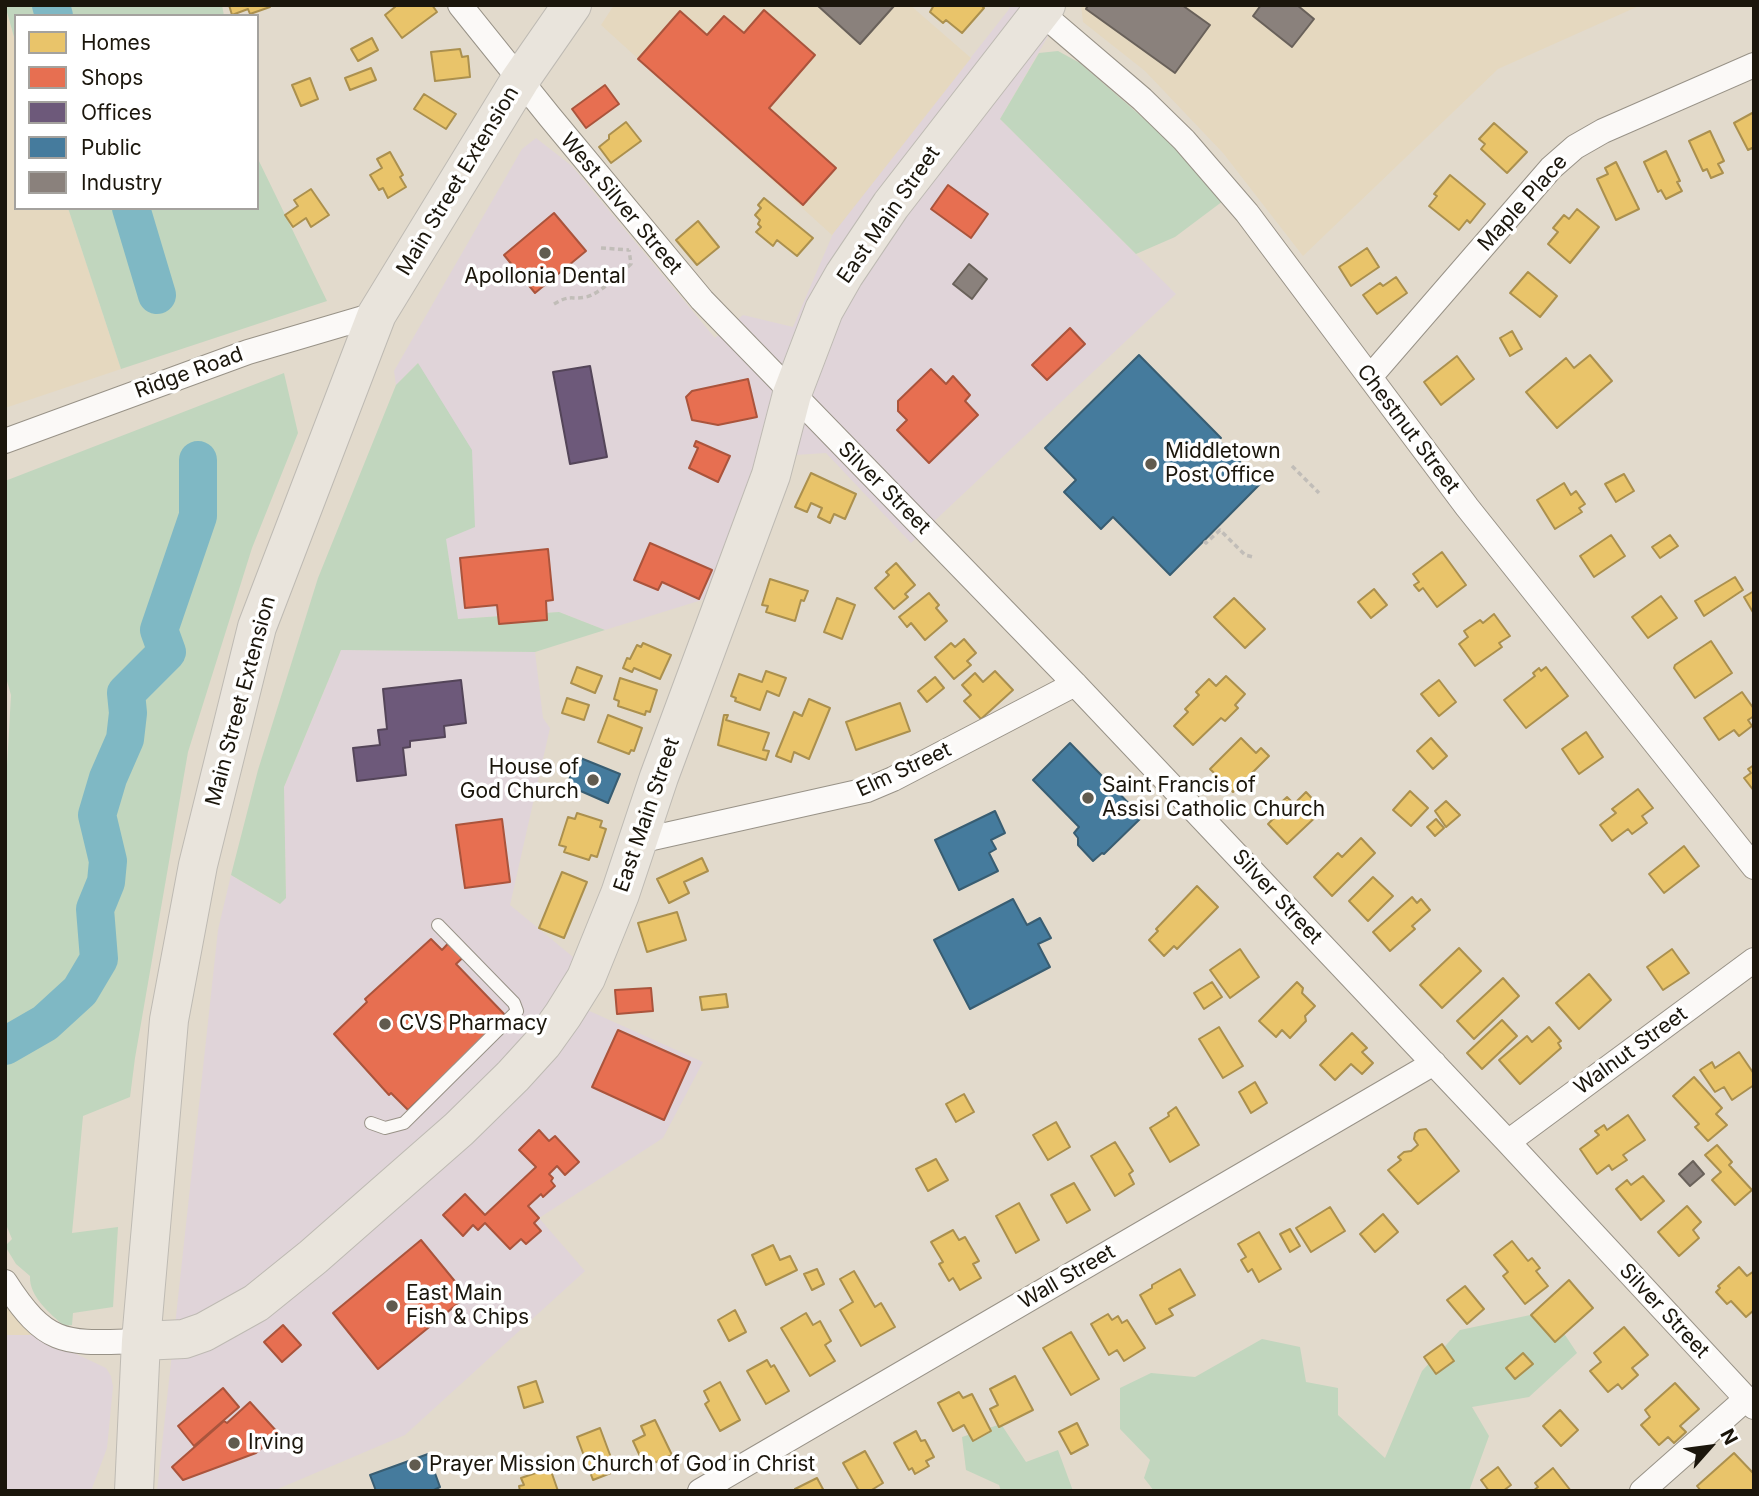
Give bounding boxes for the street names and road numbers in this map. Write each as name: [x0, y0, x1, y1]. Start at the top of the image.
street label: Main Street Extension: [391, 82, 525, 280]
street label: West Silver Street: [555, 128, 687, 280]
street label: East Main Street: [832, 142, 946, 288]
street label: Maple Place: [1473, 149, 1573, 257]
street label: Ridge Road: [132, 342, 246, 404]
street label: Chestnut Street: [1351, 360, 1465, 498]
street label: Silver Street: [833, 437, 935, 539]
street label: Main Street Extension: [201, 593, 281, 809]
street label: East Main Street: [609, 734, 685, 896]
street label: Elm Street: [853, 737, 955, 803]
street label: Silver Street: [1227, 844, 1327, 950]
street label: Walnut Street: [1570, 1002, 1692, 1100]
street label: Wall Street: [1014, 1239, 1120, 1315]
street label: Silver Street: [1614, 1258, 1714, 1364]

